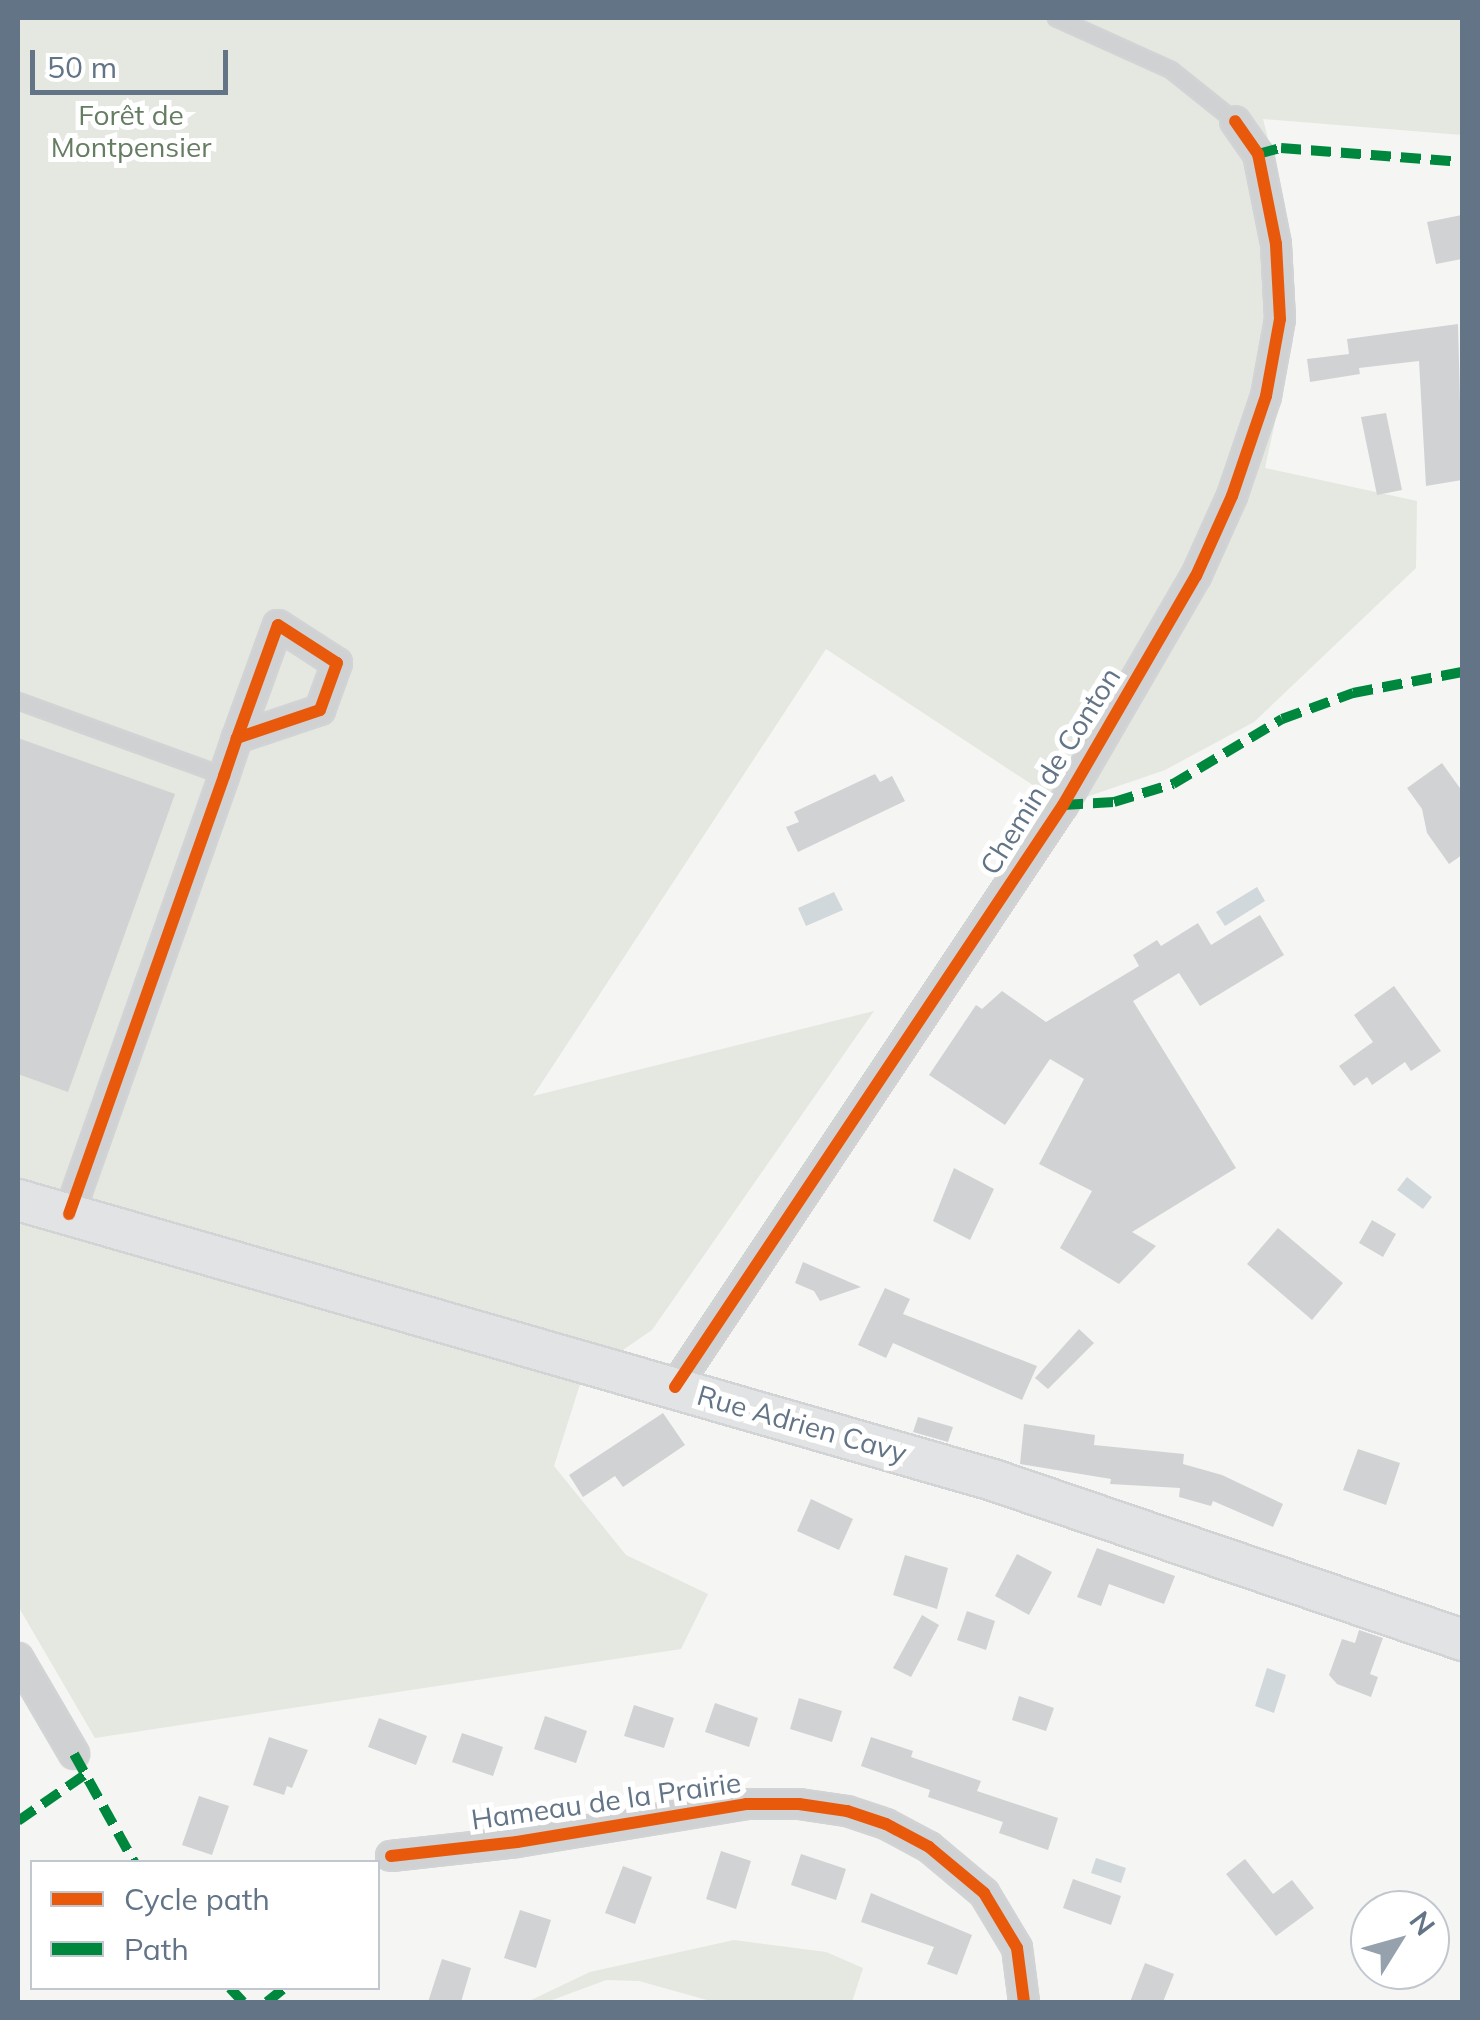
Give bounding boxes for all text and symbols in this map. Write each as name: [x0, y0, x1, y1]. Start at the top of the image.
scale bar: [35, 30, 232, 92]
text: 50 m: [47, 48, 117, 86]
park label: Forêt de Montpensier: [51, 98, 211, 164]
street label: Chemin de Conton: [973, 661, 1127, 881]
street label: Rue Adrien Cavy: [693, 1378, 911, 1470]
street label: Hameau de la Prairie: [469, 1765, 743, 1837]
legend: [30, 1860, 380, 1990]
text: Cycle path: [124, 1880, 270, 1918]
north arrow: [1350, 1890, 1450, 1990]
text: N: [1402, 1904, 1443, 1942]
text: Path: [124, 1930, 189, 1968]

